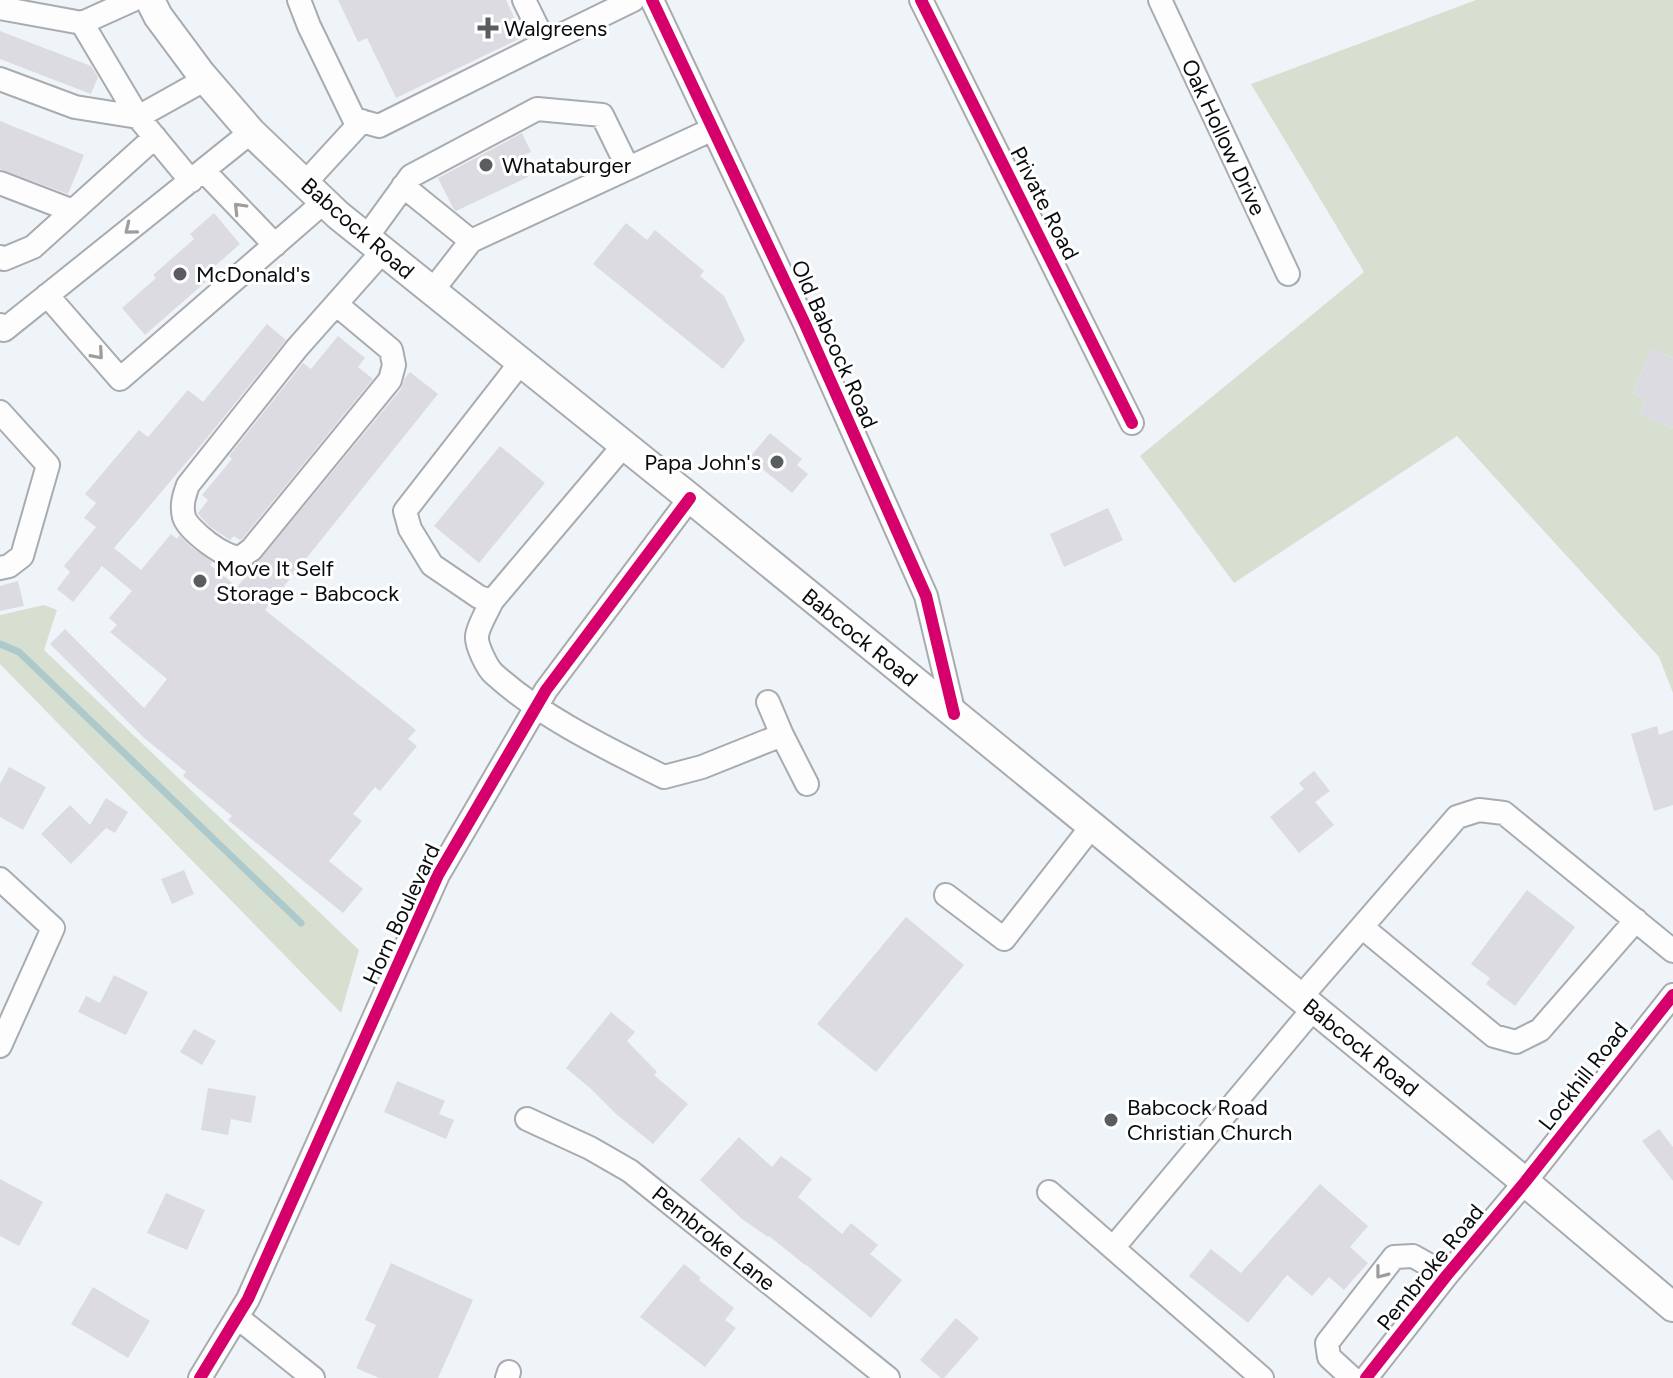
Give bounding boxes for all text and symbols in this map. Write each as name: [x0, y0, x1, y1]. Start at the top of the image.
place label: Walgreens: [504, 15, 607, 42]
marker: Walgreens: [479, 19, 497, 37]
street label: Oak Hollow Drive: [1176, 55, 1272, 220]
street label: Private Road: [1004, 142, 1085, 265]
place label: Whataburger: [502, 152, 632, 179]
marker: Whataburger: [477, 156, 495, 174]
street label: Babcock Road: [296, 172, 420, 285]
one-way arrow: [234, 203, 249, 217]
one-way arrow: [124, 220, 139, 234]
street label: Old Babcock Road: [785, 256, 884, 432]
place label: McDonald's: [196, 261, 310, 288]
marker: McDonald's: [171, 265, 189, 283]
one-way arrow: [89, 345, 103, 360]
place label: Papa John's: [644, 449, 761, 476]
marker: Papa John's: [768, 453, 786, 471]
place label: Move It Self Storage - Babcock: [216, 555, 399, 607]
marker: Move It Self Storage - Babcock: [191, 572, 209, 590]
street label: Babcock Road: [796, 583, 923, 692]
street label: Horn Boulevard: [357, 840, 446, 989]
street label: Babcock Road: [1297, 993, 1424, 1102]
street label: Lockhill Road: [1533, 1017, 1634, 1136]
place label: Babcock Road Christian Church: [1127, 1094, 1292, 1146]
marker: Babcock Road Christian Church: [1102, 1111, 1120, 1129]
street label: Pembroke Lane: [646, 1180, 781, 1296]
street label: Pembroke Road: [1371, 1199, 1490, 1336]
one-way arrow: [1377, 1264, 1391, 1279]

